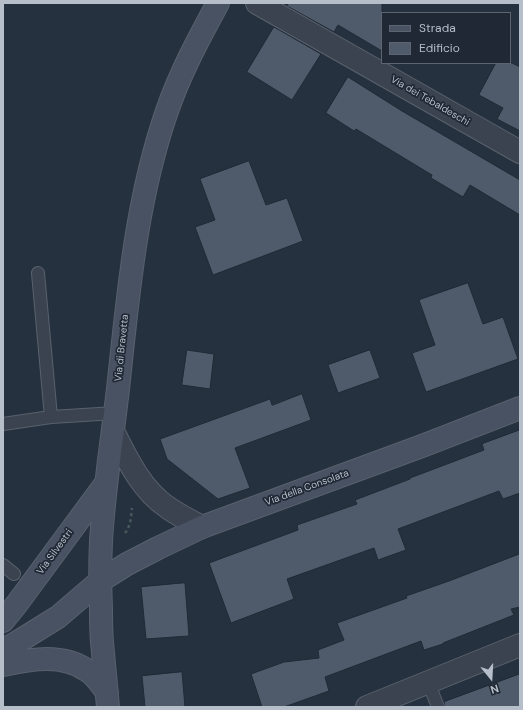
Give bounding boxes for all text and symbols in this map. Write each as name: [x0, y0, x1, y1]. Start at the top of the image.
legend: [381, 12, 511, 64]
text: Strada: [419, 20, 456, 36]
text: Edificio: [419, 40, 460, 56]
street label: Via dei Tebaldeschi: [388, 73, 472, 129]
street label: Via di Bravetta: [113, 314, 131, 382]
street label: Via della Consolata: [263, 467, 351, 509]
street label: Via Silvestri: [35, 527, 75, 577]
north arrow: [471, 658, 511, 698]
text: N: [489, 682, 501, 697]

